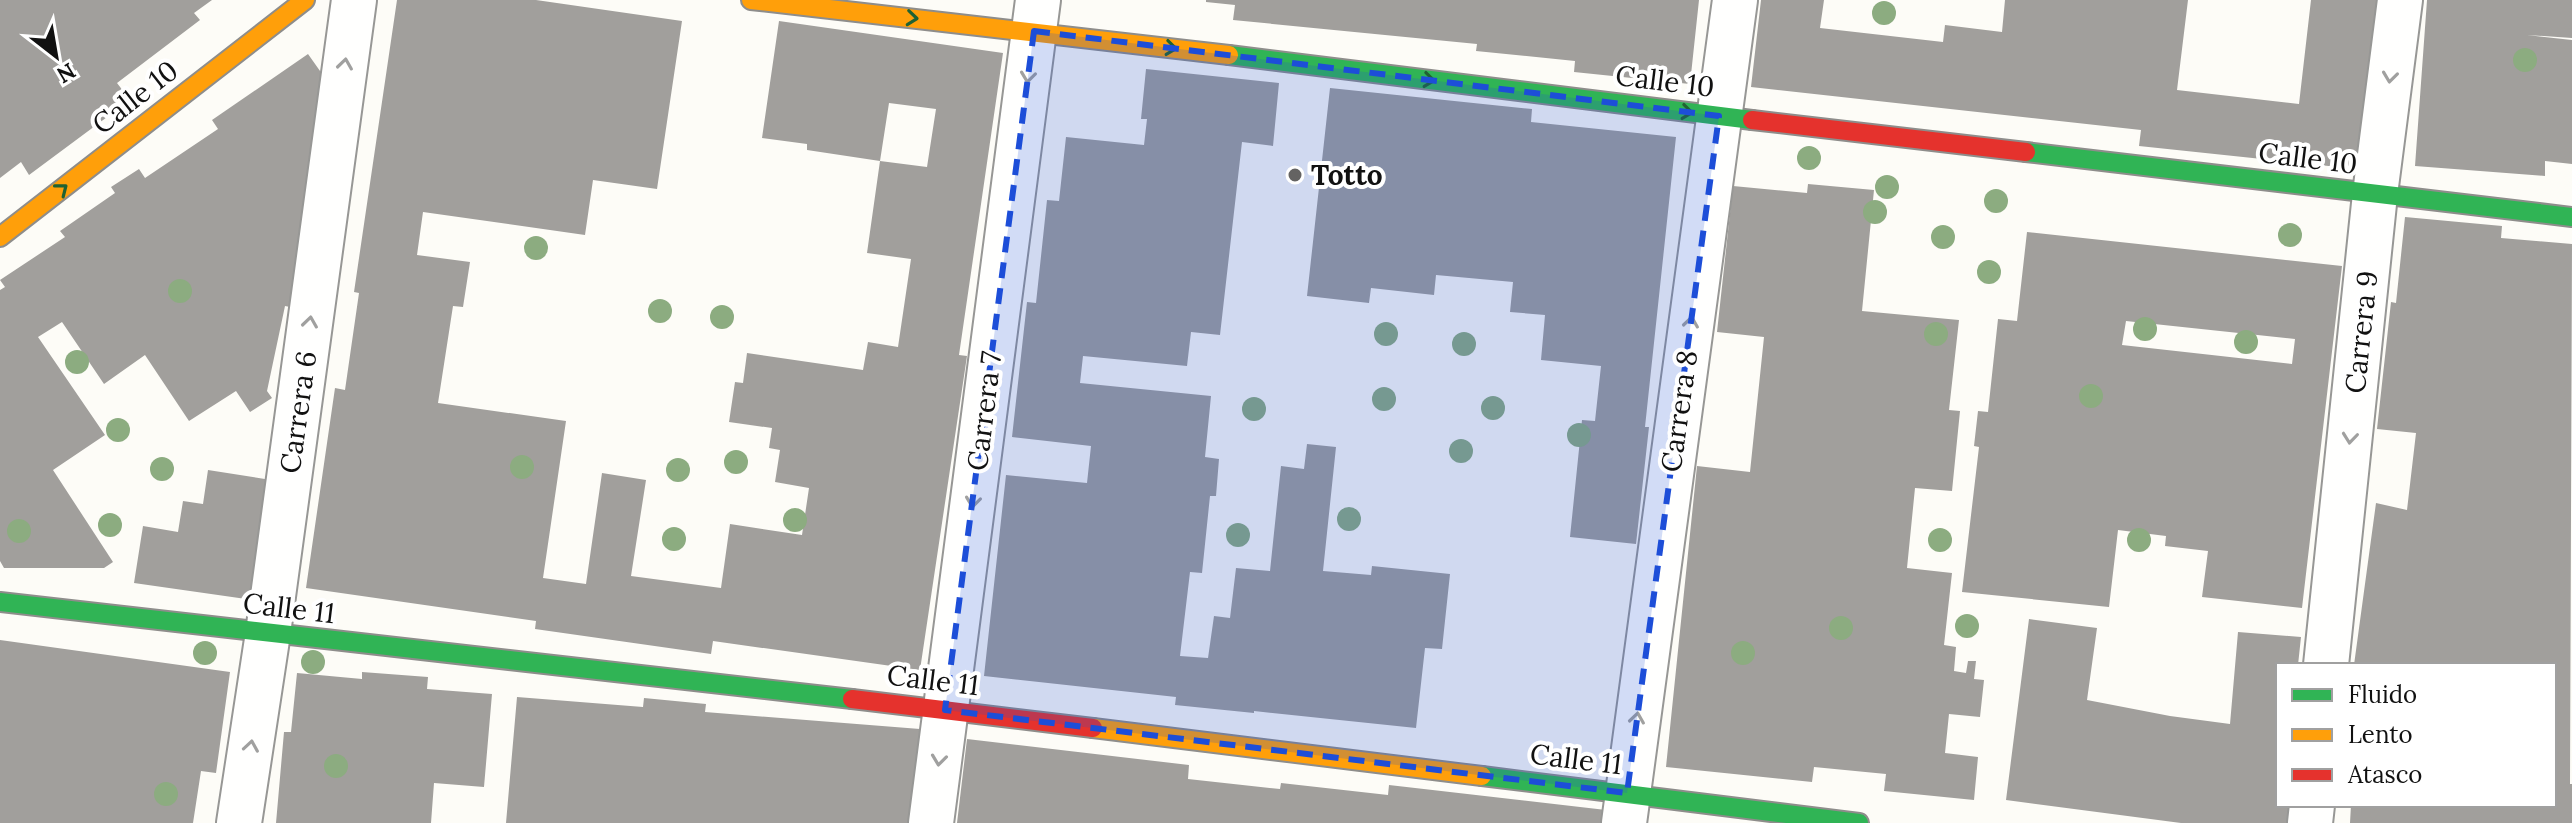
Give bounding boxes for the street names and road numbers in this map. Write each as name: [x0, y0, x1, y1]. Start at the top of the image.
street label: Calle 10: [85, 52, 185, 142]
street label: Calle 10: [1613, 57, 1717, 105]
street label: Calle 10: [2256, 134, 2360, 182]
street label: Carrera 9: [2337, 269, 2385, 395]
street label: Carrera 8: [1653, 348, 1705, 474]
street label: Carrera 6: [272, 349, 324, 475]
street label: Carrera 7: [959, 349, 1009, 473]
street label: Calle 11: [241, 585, 337, 631]
street label: Calle 11: [885, 657, 981, 703]
street label: Calle 11: [1528, 736, 1624, 782]

